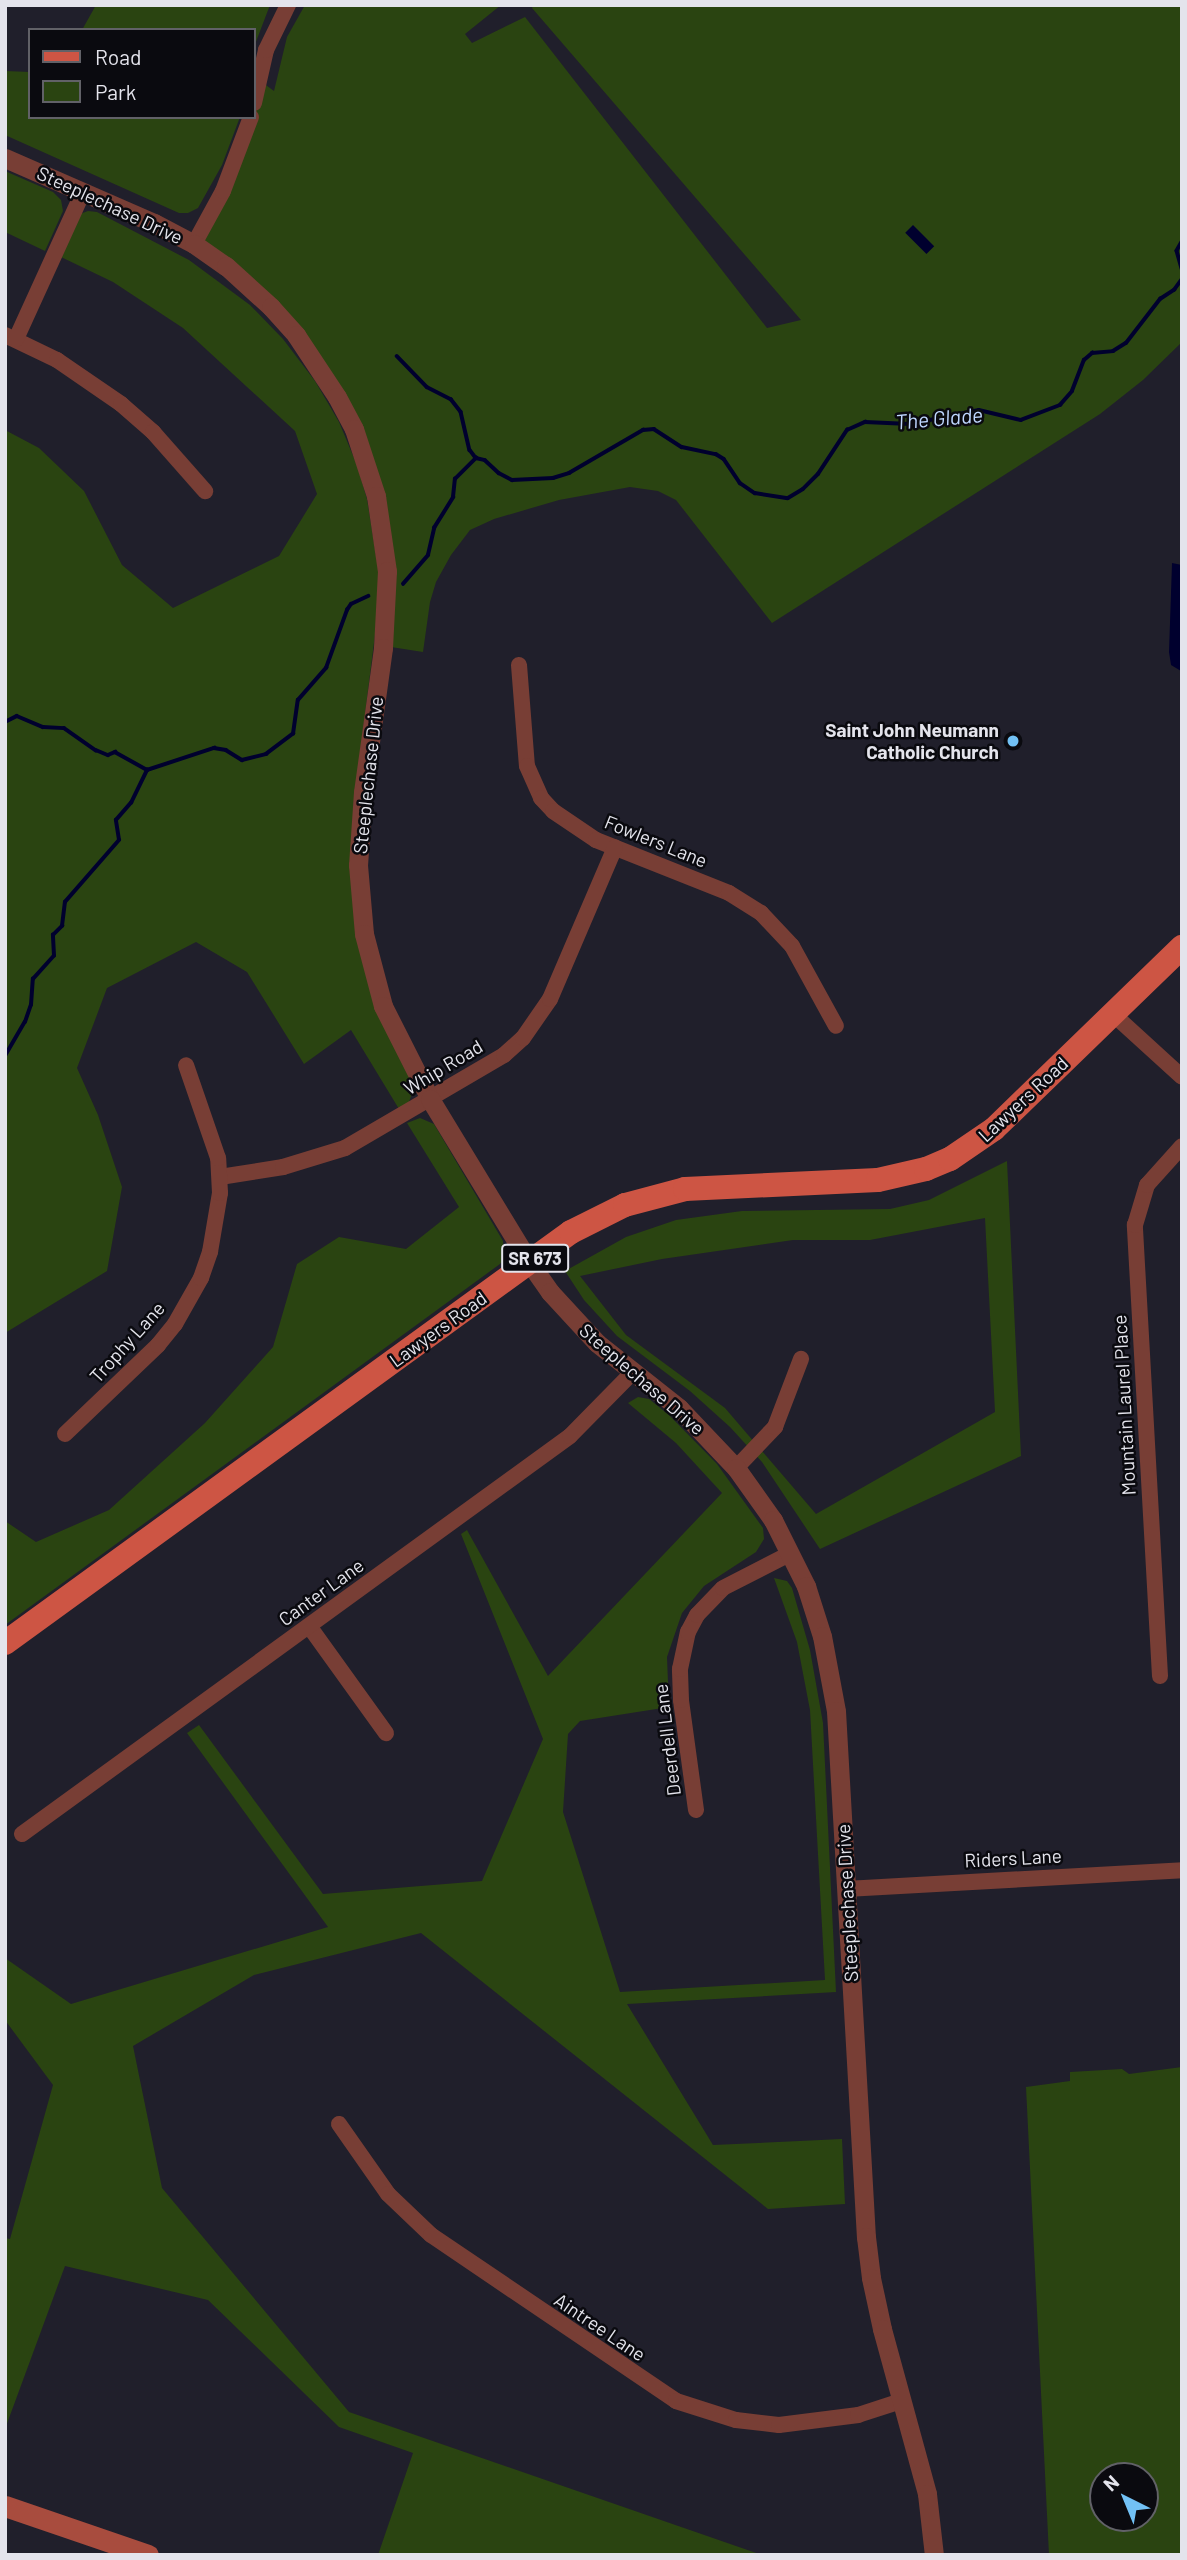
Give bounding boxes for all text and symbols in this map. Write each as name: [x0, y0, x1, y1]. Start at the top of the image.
legend: [28, 28, 256, 119]
text: Road: [95, 44, 141, 69]
text: Park: [95, 79, 136, 104]
street label: Steeplechase Drive: [33, 161, 187, 249]
water label: The Glade: [894, 402, 984, 434]
street label: Steeplechase Drive: [348, 695, 388, 855]
place label: Saint John Neumann Catholic Church: [825, 719, 999, 763]
marker: Saint John Neumann Catholic Church: [1005, 733, 1021, 749]
street label: Fowlers Lane: [601, 810, 711, 872]
street label: Whip Road: [399, 1035, 487, 1099]
street label: Lawyers Road: [973, 1052, 1073, 1146]
road number: SR 673: [500, 1244, 570, 1273]
street label: Lawyers Road: [385, 1286, 491, 1372]
street label: Trophy Lane: [85, 1297, 169, 1387]
street label: Mountain Laurel Place: [1108, 1314, 1140, 1496]
street label: Steeplechase Drive: [575, 1319, 709, 1439]
street label: Canter Lane: [274, 1554, 368, 1630]
street label: Deerdell Lane: [649, 1683, 685, 1797]
street label: Steeplechase Drive: [831, 1823, 863, 1983]
street label: Riders Lane: [964, 1844, 1062, 1872]
street label: Aintree Lane: [550, 2288, 650, 2366]
north arrow: [1089, 2462, 1159, 2532]
text: N: [1098, 2470, 1123, 2495]

